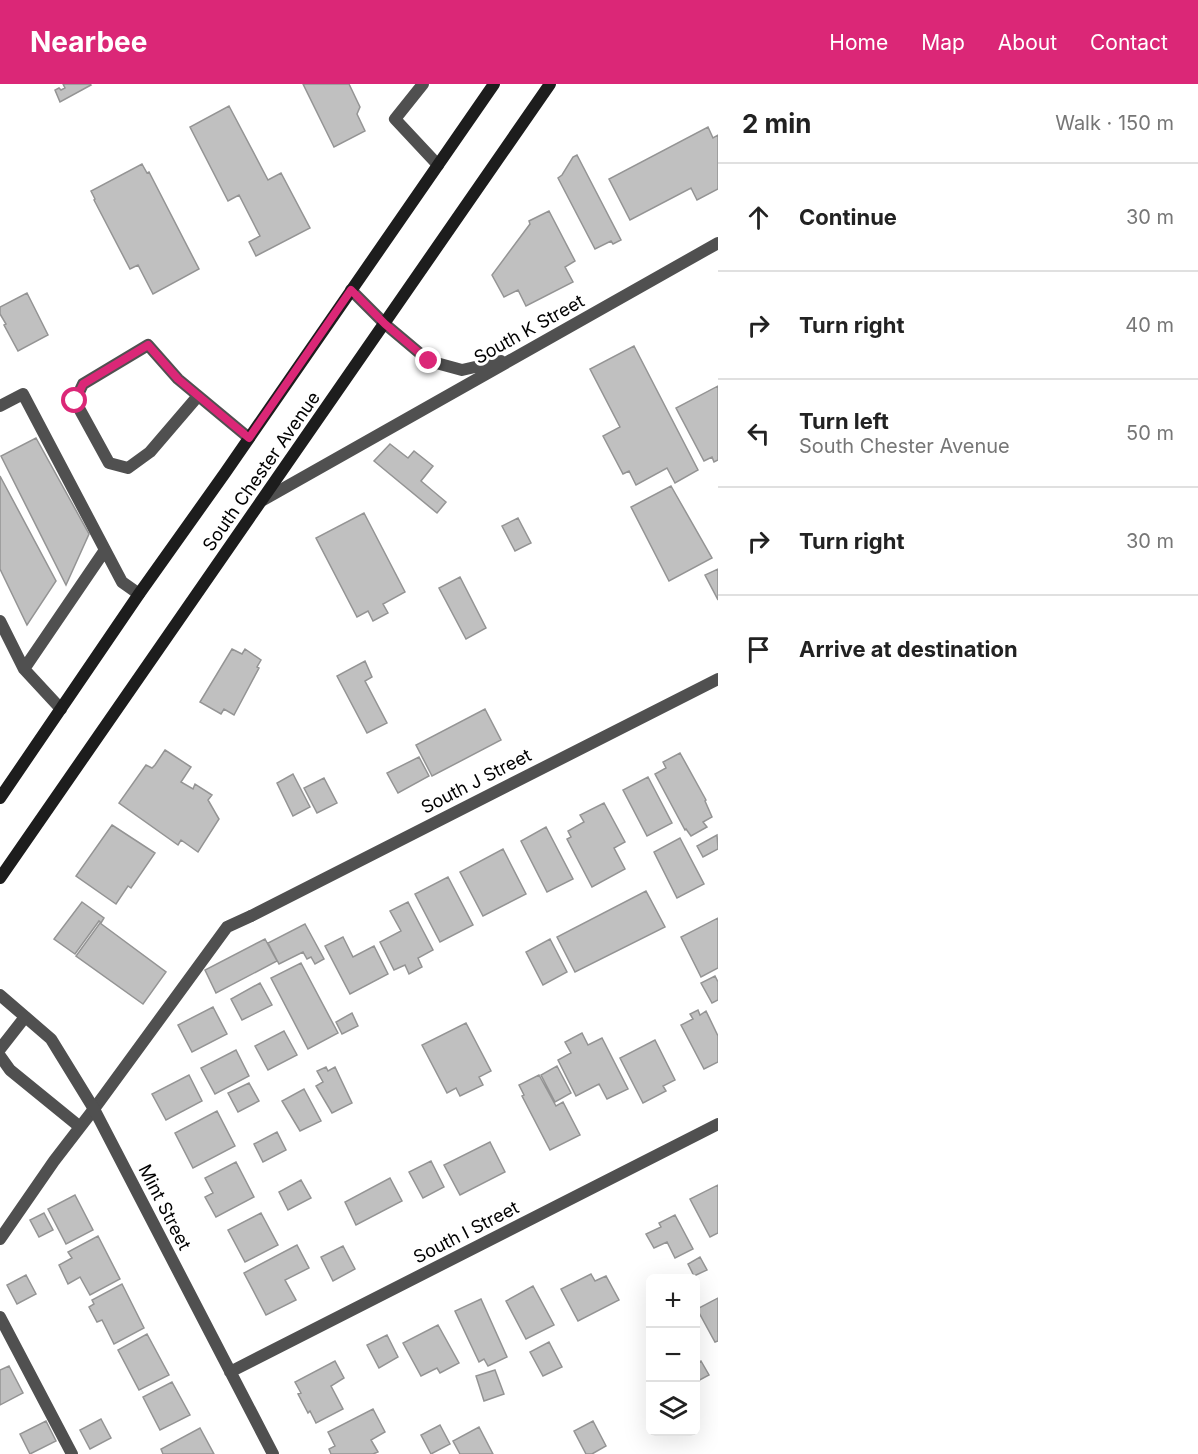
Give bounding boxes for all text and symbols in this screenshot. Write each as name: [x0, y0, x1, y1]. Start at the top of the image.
text: Nearbee: [30, 25, 147, 59]
text: Home: [829, 30, 888, 55]
text: Map: [921, 30, 965, 55]
text: About: [998, 30, 1057, 55]
text: Contact: [1090, 30, 1168, 55]
text: 2 min: [742, 108, 812, 139]
text: Walk · 150 m: [1055, 111, 1174, 135]
icon: ahead: [742, 201, 775, 234]
text: Continue: [799, 204, 897, 230]
text: 30 m: [1126, 205, 1174, 229]
street label: South K Street: [470, 290, 588, 368]
icon: right: [742, 309, 775, 342]
text: Turn right: [799, 312, 905, 338]
text: 40 m: [1125, 313, 1174, 337]
route end: [415, 347, 441, 373]
route start: [61, 387, 87, 413]
street label: South Chester Avenue: [198, 387, 324, 555]
text: Turn left: [799, 408, 889, 434]
icon: left: [742, 417, 775, 450]
text: 50 m: [1126, 421, 1174, 445]
text: South Chester Avenue: [799, 434, 1010, 458]
icon: right: [742, 525, 775, 558]
text: Turn right: [799, 528, 905, 554]
text: 30 m: [1126, 529, 1174, 553]
icon: arrive: [742, 633, 775, 666]
text: Arrive at destination: [799, 636, 1018, 662]
street label: South J Street: [417, 744, 535, 818]
street label: Mint Street: [135, 1161, 196, 1253]
street label: South I Street: [410, 1196, 522, 1268]
map controls: [646, 1274, 700, 1436]
button: +: [646, 1274, 700, 1328]
button: −: [646, 1328, 700, 1382]
button: layers: [646, 1382, 700, 1436]

